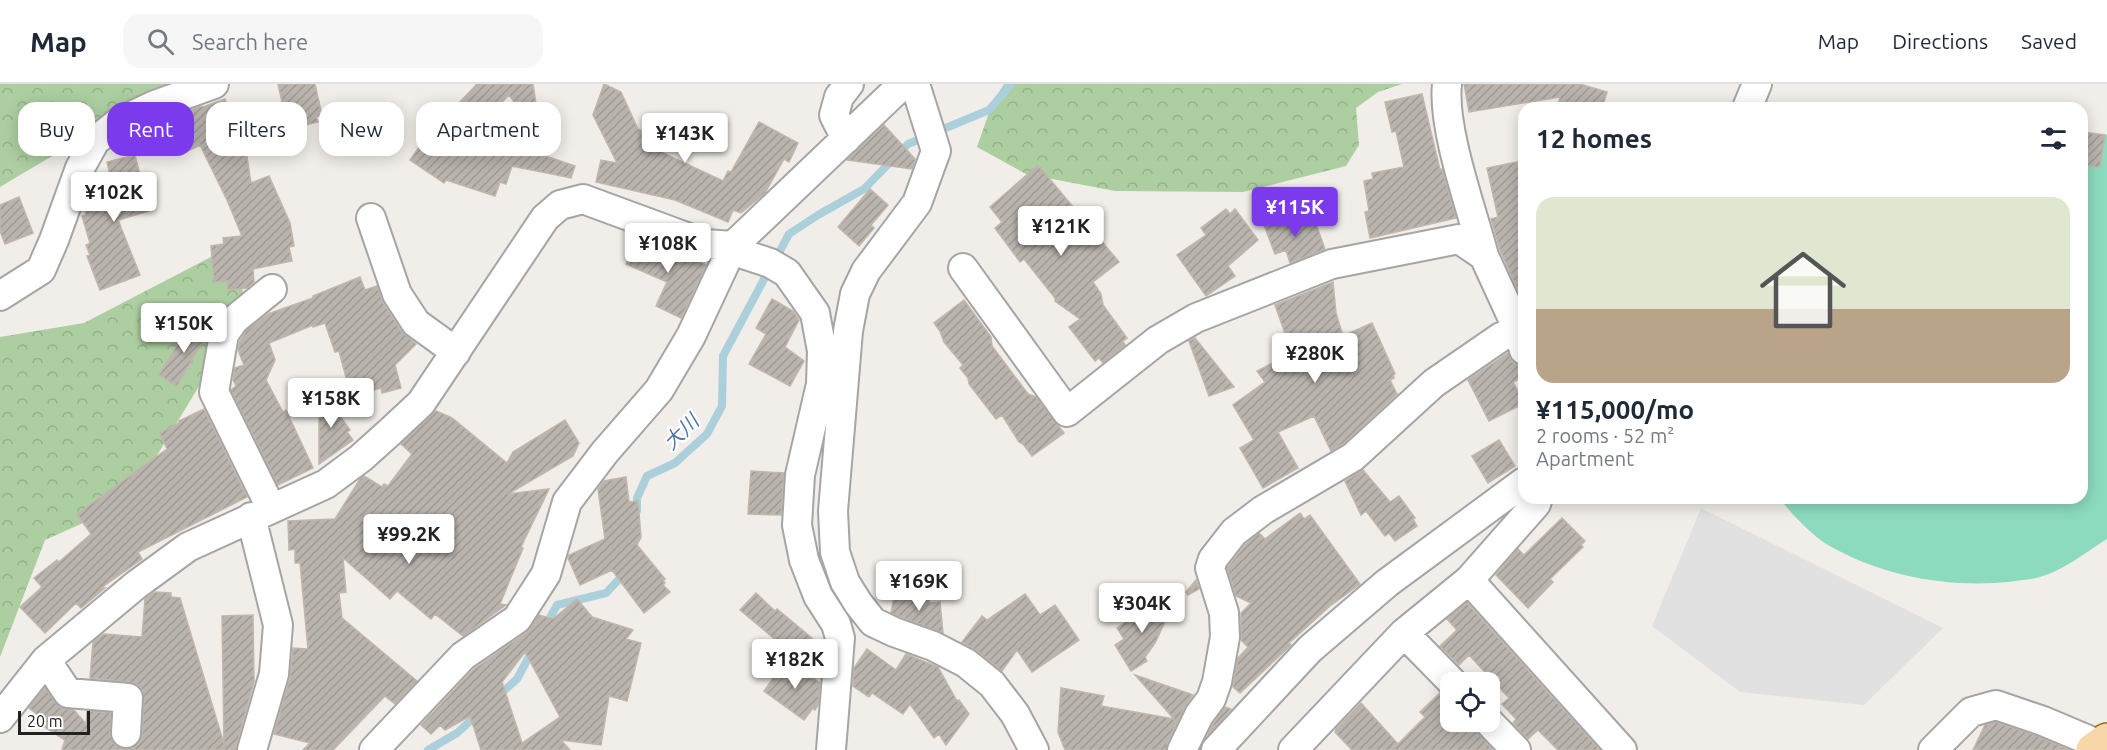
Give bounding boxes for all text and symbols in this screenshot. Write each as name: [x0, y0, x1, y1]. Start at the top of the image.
search box: [123, 14, 543, 68]
icon: search: [144, 25, 177, 58]
text: Map: [30, 26, 87, 57]
text: Search here: [192, 29, 308, 54]
text: Map: [1818, 29, 1859, 53]
text: Directions: [1892, 29, 1988, 53]
text: Saved: [2021, 29, 2077, 53]
chip: Buy: [18, 102, 95, 156]
chip: Rent: [107, 102, 194, 156]
chip: Filters: [206, 102, 307, 156]
chip: New: [319, 102, 404, 156]
chip: Apartment: [416, 102, 561, 156]
pin: ¥143K: [643, 113, 727, 164]
text: ¥143K: [656, 121, 714, 144]
icon: filters: [2037, 122, 2070, 155]
text: 12 homes: [1536, 124, 1652, 153]
pin: ¥102K: [72, 172, 156, 223]
text: ¥102K: [85, 180, 143, 203]
pin: ¥115K: [1253, 187, 1337, 238]
text: ¥115K: [1266, 195, 1324, 218]
pin: ¥121K: [1019, 206, 1103, 257]
text: ¥121K: [1032, 214, 1090, 237]
pin: ¥108K: [626, 223, 710, 274]
text: ¥108K: [639, 231, 697, 254]
icon: home: [1749, 236, 1857, 344]
pin: ¥150K: [142, 303, 226, 354]
text: ¥150K: [155, 311, 213, 334]
pin: ¥280K: [1273, 333, 1357, 384]
text: ¥280K: [1286, 341, 1344, 364]
pin: ¥158K: [289, 378, 373, 429]
text: ¥158K: [302, 386, 360, 409]
text: ¥115,000/mo: [1536, 395, 1694, 424]
water label: 大川: [658, 408, 704, 454]
text: 2 rooms · 52 m²: [1536, 424, 1674, 447]
text: Apartment: [1536, 447, 1634, 470]
pin: ¥99.2K: [360, 514, 458, 565]
text: ¥99.2K: [377, 522, 441, 545]
pin: ¥169K: [877, 561, 961, 612]
text: ¥169K: [890, 569, 948, 592]
pin: ¥304K: [1100, 583, 1184, 634]
text: ¥304K: [1113, 591, 1171, 614]
pin: ¥182K: [753, 639, 837, 690]
text: ¥182K: [766, 647, 824, 670]
map controls: [1440, 672, 1500, 732]
button: locate: [1440, 672, 1500, 732]
scale bar: [18, 708, 90, 736]
text: 20 m: [27, 712, 63, 730]

